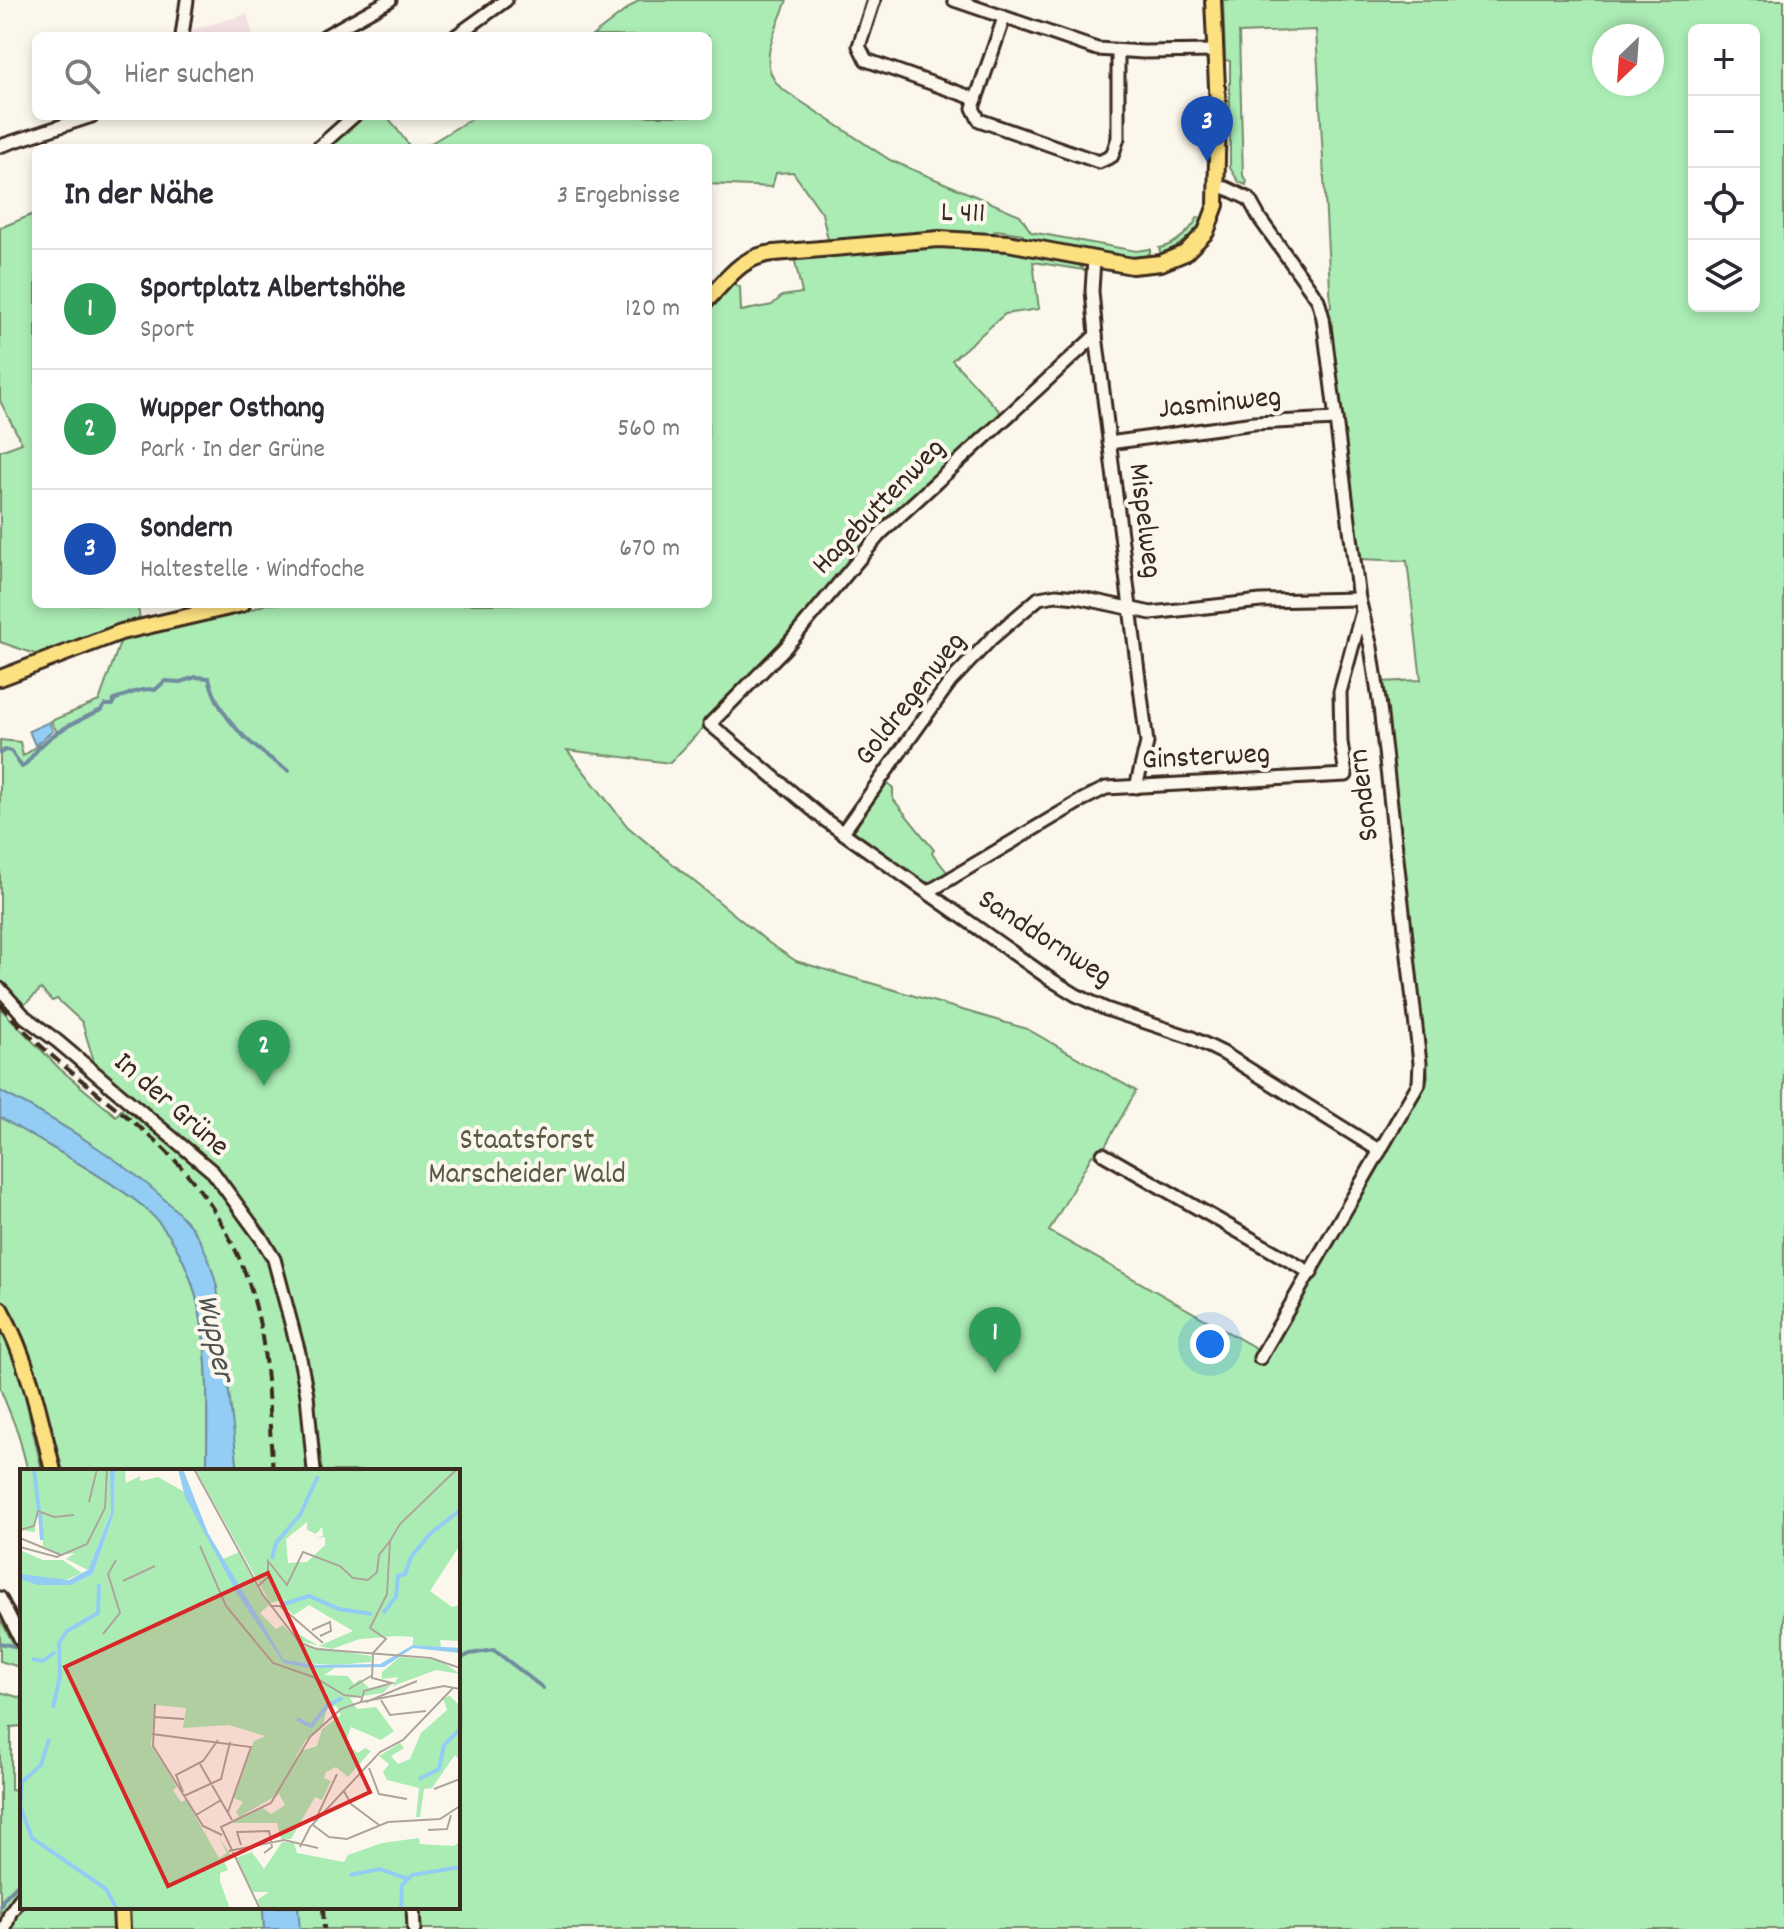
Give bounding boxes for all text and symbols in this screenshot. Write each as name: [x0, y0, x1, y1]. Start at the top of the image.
north arrow: [1592, 24, 1664, 96]
map controls: [1688, 24, 1760, 312]
button: +: [1688, 24, 1760, 96]
search box: [32, 32, 712, 120]
icon: search: [60, 54, 104, 98]
text: Hier suchen: [124, 55, 254, 98]
pin: 3: [1181, 96, 1233, 162]
button: −: [1688, 96, 1760, 168]
button: locate: [1688, 168, 1760, 240]
text: In der Nähe: [64, 172, 214, 221]
text: 3 Ergebnisse: [557, 178, 680, 215]
street label: L 411: [940, 193, 986, 237]
button: layers: [1688, 240, 1760, 312]
text: Sportplatz Albertshöhe: [140, 269, 406, 312]
text: 1: [87, 291, 93, 328]
text: 120 m: [625, 291, 680, 328]
text: Sport: [140, 312, 194, 349]
street label: Jasminweg: [1156, 377, 1284, 433]
text: Wupper Osthang: [140, 389, 325, 432]
text: 2: [84, 411, 96, 448]
text: 560 m: [617, 411, 680, 448]
street label: Hagebuttenweg: [803, 430, 957, 586]
text: Park · In der Grüne: [140, 432, 325, 469]
street label: Mispelweg: [1115, 461, 1171, 581]
text: Sondern: [140, 509, 233, 552]
text: 3: [84, 531, 96, 568]
text: 670 m: [619, 531, 680, 568]
text: Haltestelle · Windfoche: [140, 552, 365, 589]
street label: Goldregenweg: [846, 624, 978, 776]
street label: Ginsterweg: [1141, 734, 1271, 784]
street label: Sondern: [1339, 746, 1393, 844]
street label: Sanddornweg: [968, 880, 1120, 1000]
pin: 2: [238, 1020, 290, 1086]
street label: In der Grüne: [102, 1043, 238, 1169]
park label: Staatsforst Marscheider Wald: [428, 1121, 626, 1198]
water label: Wupper: [181, 1290, 245, 1389]
pin: 1: [969, 1307, 1021, 1373]
your location: [1190, 1324, 1230, 1364]
inset map: [20, 1469, 460, 1909]

